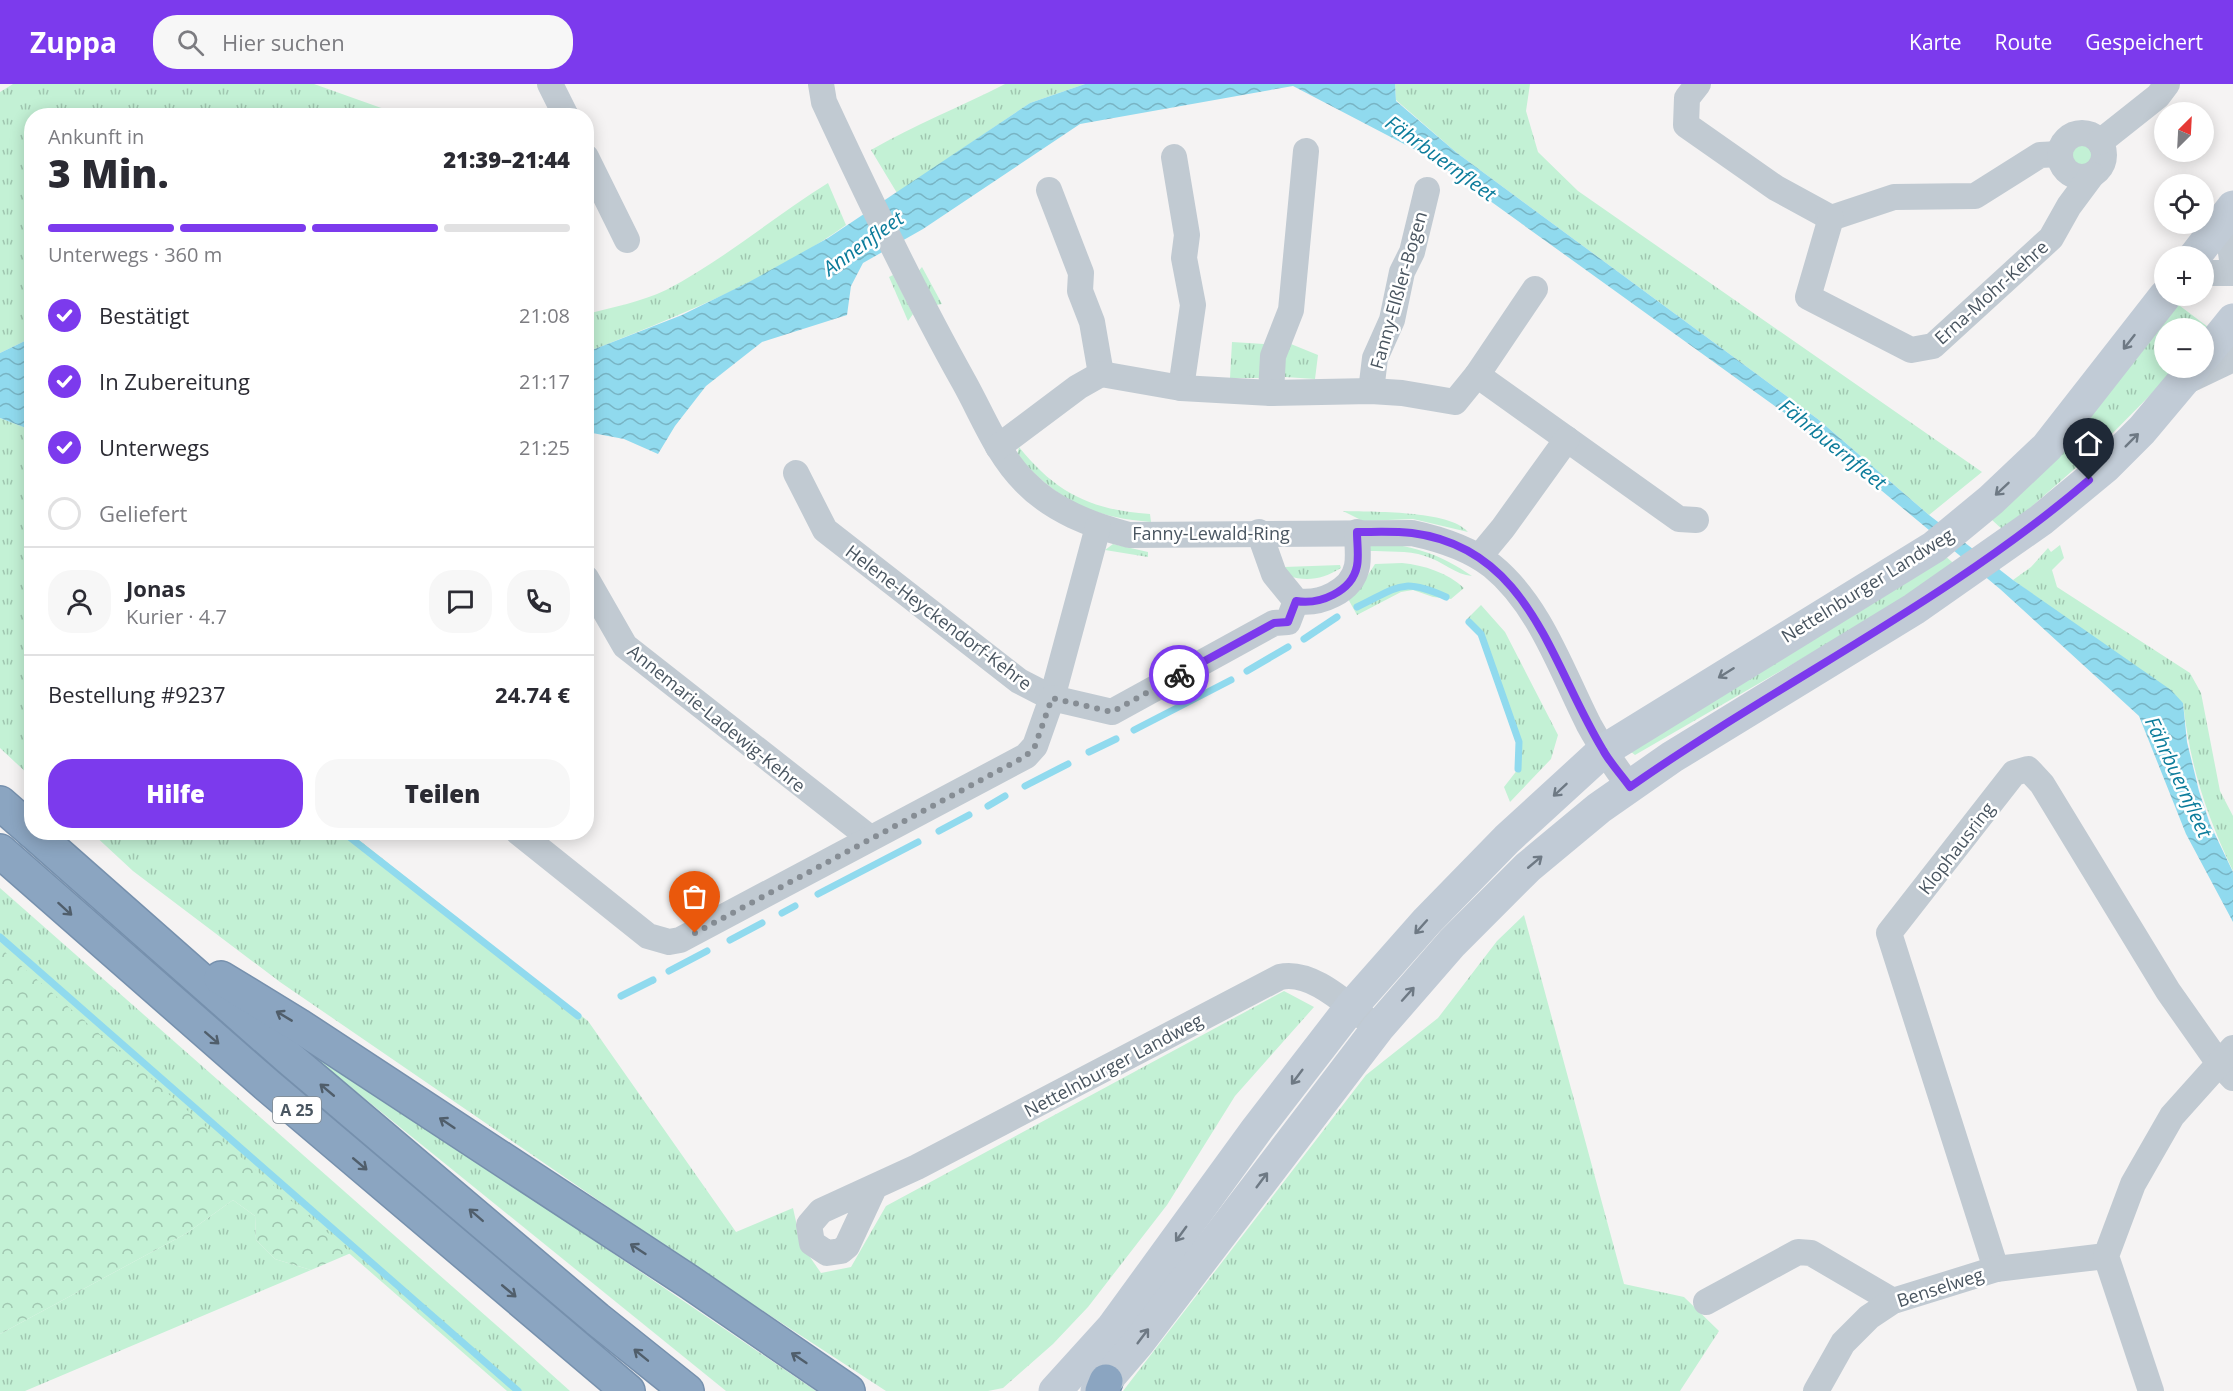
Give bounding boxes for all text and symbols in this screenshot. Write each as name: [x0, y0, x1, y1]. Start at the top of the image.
search box: [153, 15, 573, 69]
text: Zuppa: [30, 23, 117, 61]
icon: search: [174, 26, 207, 59]
text: Hier suchen: [222, 27, 345, 57]
text: Karte: [1909, 28, 1961, 56]
text: Route: [1994, 28, 2052, 56]
text: Gespeichert: [2085, 28, 2203, 56]
north arrow: [2154, 102, 2214, 162]
map controls: [2154, 102, 2214, 378]
water label: Fährbuernfleet: [1380, 109, 1503, 208]
text: Ankunft in: [48, 123, 144, 150]
text: 21:39–21:44: [443, 144, 570, 174]
text: 3 Min.: [48, 146, 169, 199]
button: locate: [2154, 174, 2214, 234]
water label: Annenfleet: [816, 204, 910, 283]
street label: Fanny-Elßler-Bogen: [1364, 208, 1432, 372]
street label: Erna-Mohr-Kehre: [1929, 235, 2053, 349]
text: Unterwegs · 360 m: [48, 241, 222, 268]
button: +: [2154, 246, 2214, 306]
icon: check: [48, 299, 81, 332]
text: Bestätigt: [99, 300, 189, 330]
text: 21:08: [519, 302, 570, 329]
button: −: [2154, 318, 2214, 378]
one-way arrow: [2122, 333, 2135, 349]
icon: check: [48, 365, 81, 398]
text: In Zubereitung: [99, 366, 250, 396]
text: 21:17: [519, 368, 570, 395]
water label: Fährbuernfleet: [1774, 392, 1893, 496]
pin: [2063, 418, 2114, 480]
icon: home: [2072, 427, 2105, 460]
icon: check: [48, 431, 81, 464]
text: Unterwegs: [99, 432, 210, 462]
one-way arrow: [2125, 432, 2140, 447]
text: 21:25: [519, 434, 570, 461]
one-way arrow: [1995, 482, 2010, 496]
text: Geliefert: [99, 498, 187, 528]
street label: Fanny-Lewald-Ring: [1132, 521, 1290, 545]
street label: Nettelnburger Landweg: [1776, 522, 1958, 648]
street label: Helene-Heyckendorf-Kehre: [841, 539, 1037, 695]
button: person: [48, 570, 111, 633]
button: chat: [429, 570, 492, 633]
button: phone: [507, 570, 570, 633]
text: Jonas: [126, 573, 186, 603]
text: Kurier · 4.7: [126, 603, 227, 630]
street label: Annemarie-Ladewig-Kehre: [623, 639, 811, 797]
courier: [1149, 645, 1209, 705]
icon: bike: [1163, 659, 1196, 692]
one-way arrow: [1718, 667, 1735, 680]
text: Bestellung #9237: [48, 679, 226, 709]
text: 24.74 €: [495, 679, 570, 709]
water label: Fährbuernfleet: [2139, 712, 2219, 843]
button: Hilfe: [48, 759, 303, 828]
button: Teilen: [315, 759, 570, 828]
one-way arrow: [1552, 783, 1567, 797]
street label: Klophausring: [1912, 797, 2000, 899]
one-way arrow: [1527, 855, 1542, 869]
pin: [669, 871, 720, 933]
icon: bag: [678, 880, 711, 913]
one-way arrow: [57, 903, 73, 916]
one-way arrow: [1414, 919, 1428, 934]
one-way arrow: [1401, 987, 1415, 1002]
street label: Nettelnburger Landweg: [1020, 1008, 1207, 1122]
one-way arrow: [276, 1010, 293, 1022]
one-way arrow: [204, 1031, 220, 1044]
one-way arrow: [1291, 1069, 1303, 1085]
one-way arrow: [319, 1083, 335, 1096]
road number: A 25: [273, 1097, 321, 1123]
one-way arrow: [439, 1117, 455, 1129]
one-way arrow: [352, 1158, 368, 1171]
one-way arrow: [1255, 1173, 1268, 1189]
one-way arrow: [469, 1208, 484, 1222]
one-way arrow: [1175, 1225, 1187, 1241]
one-way arrow: [630, 1243, 647, 1255]
street label: Benselweg: [1894, 1262, 1987, 1312]
one-way arrow: [501, 1284, 516, 1298]
one-way arrow: [1137, 1328, 1150, 1344]
one-way arrow: [633, 1348, 649, 1361]
one-way arrow: [792, 1352, 808, 1364]

